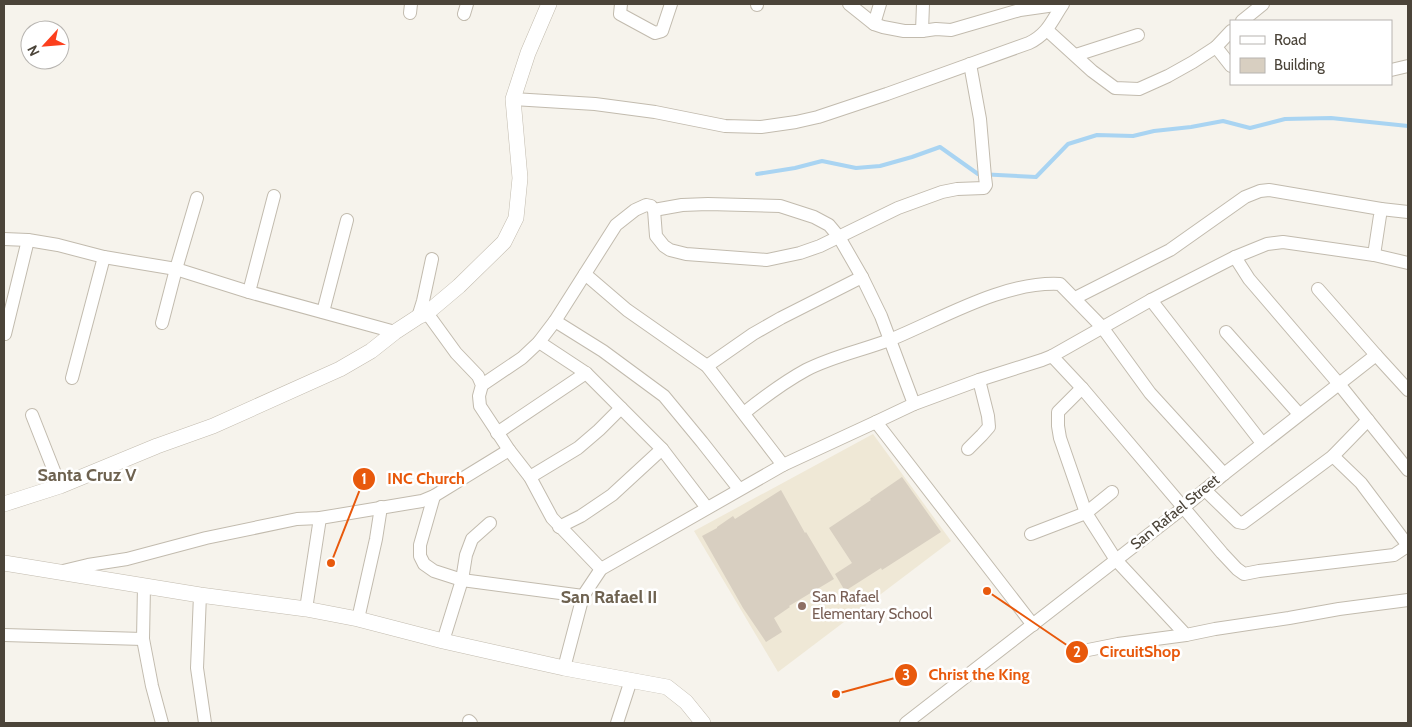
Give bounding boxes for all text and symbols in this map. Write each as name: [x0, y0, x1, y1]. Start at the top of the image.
north arrow: [20, 20, 70, 70]
legend: [1230, 20, 1392, 85]
text: Road: [1274, 31, 1307, 49]
text: N: [23, 42, 44, 59]
text: Building: [1274, 56, 1325, 74]
callout: INC Church: [352, 463, 474, 494]
district label: Santa Cruz V: [38, 464, 137, 486]
text: INC Church: [387, 469, 465, 488]
text: 1: [361, 470, 367, 488]
street label: San Rafael Street: [1127, 471, 1223, 553]
district label: San Rafael II: [561, 586, 657, 608]
place label: San Rafael Elementary School: [812, 588, 933, 623]
marker: San Rafael Elementary School: [796, 600, 808, 612]
callout: CircuitShop: [1064, 636, 1190, 667]
text: CircuitShop: [1100, 642, 1180, 661]
text: 2: [1073, 643, 1081, 661]
callout: Christ the King: [893, 659, 1039, 690]
text: Christ the King: [929, 665, 1029, 684]
text: 3: [902, 666, 910, 684]

